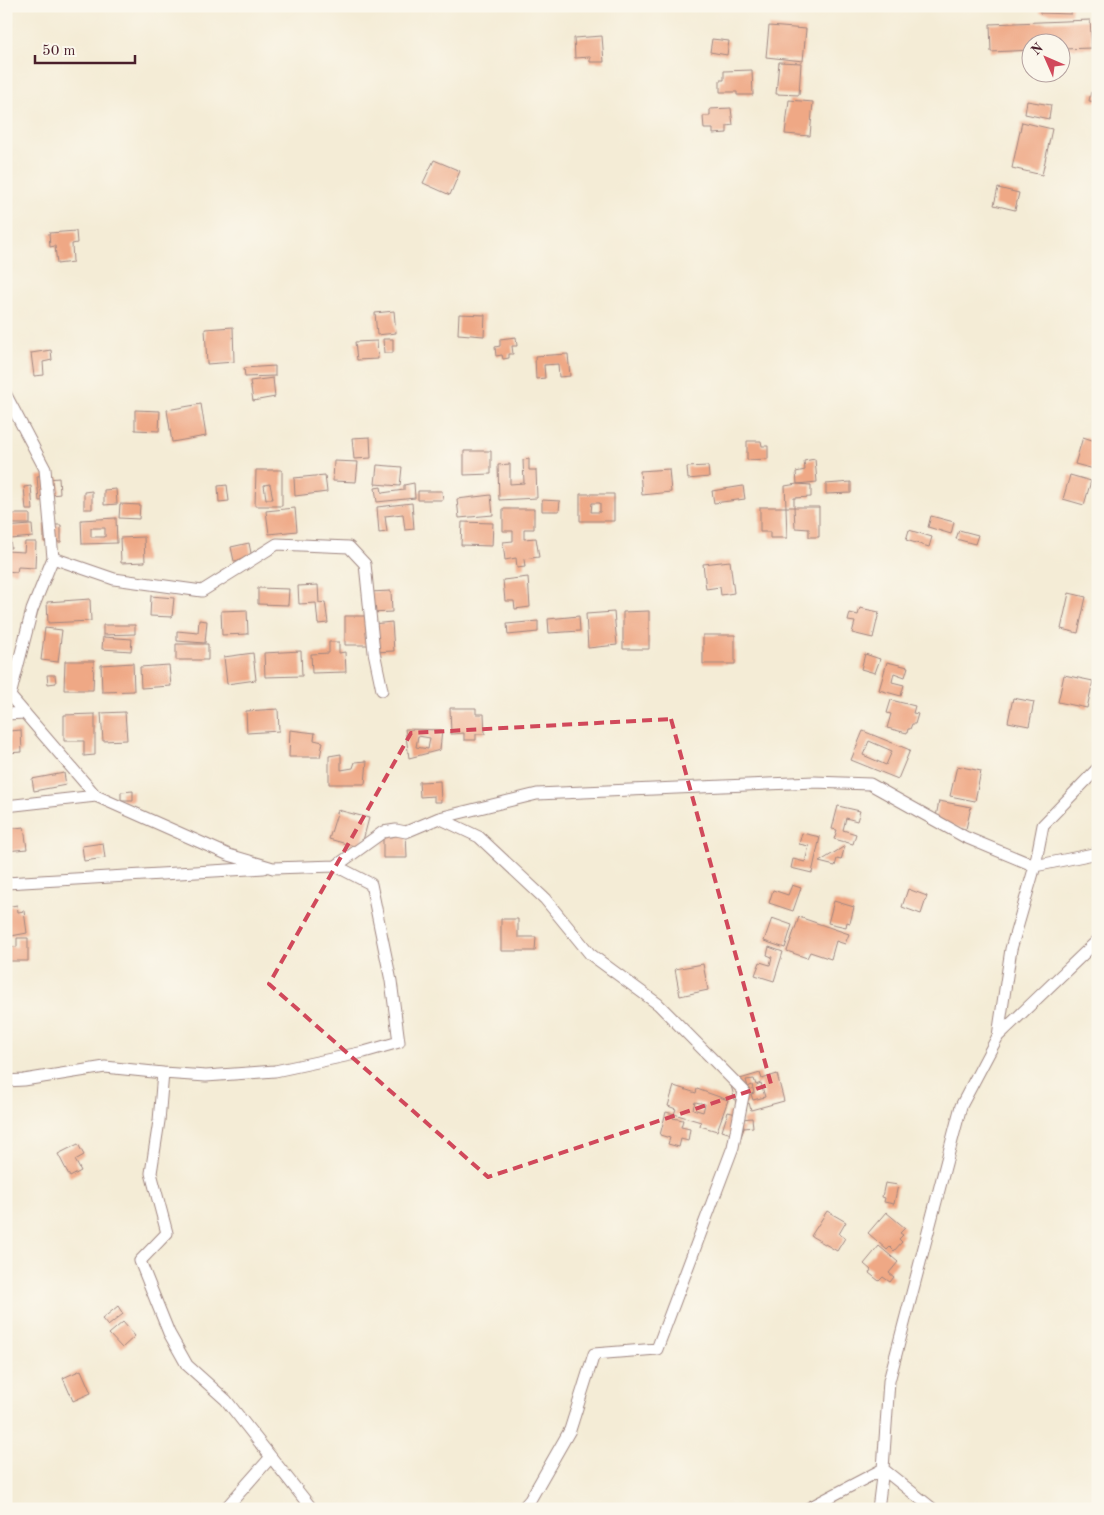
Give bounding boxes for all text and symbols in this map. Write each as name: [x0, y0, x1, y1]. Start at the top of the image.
scale bar: [35, 32, 135, 64]
north arrow: [1022, 32, 1072, 82]
text: N: [1029, 41, 1046, 58]
text: 50 m: [42, 44, 76, 59]

